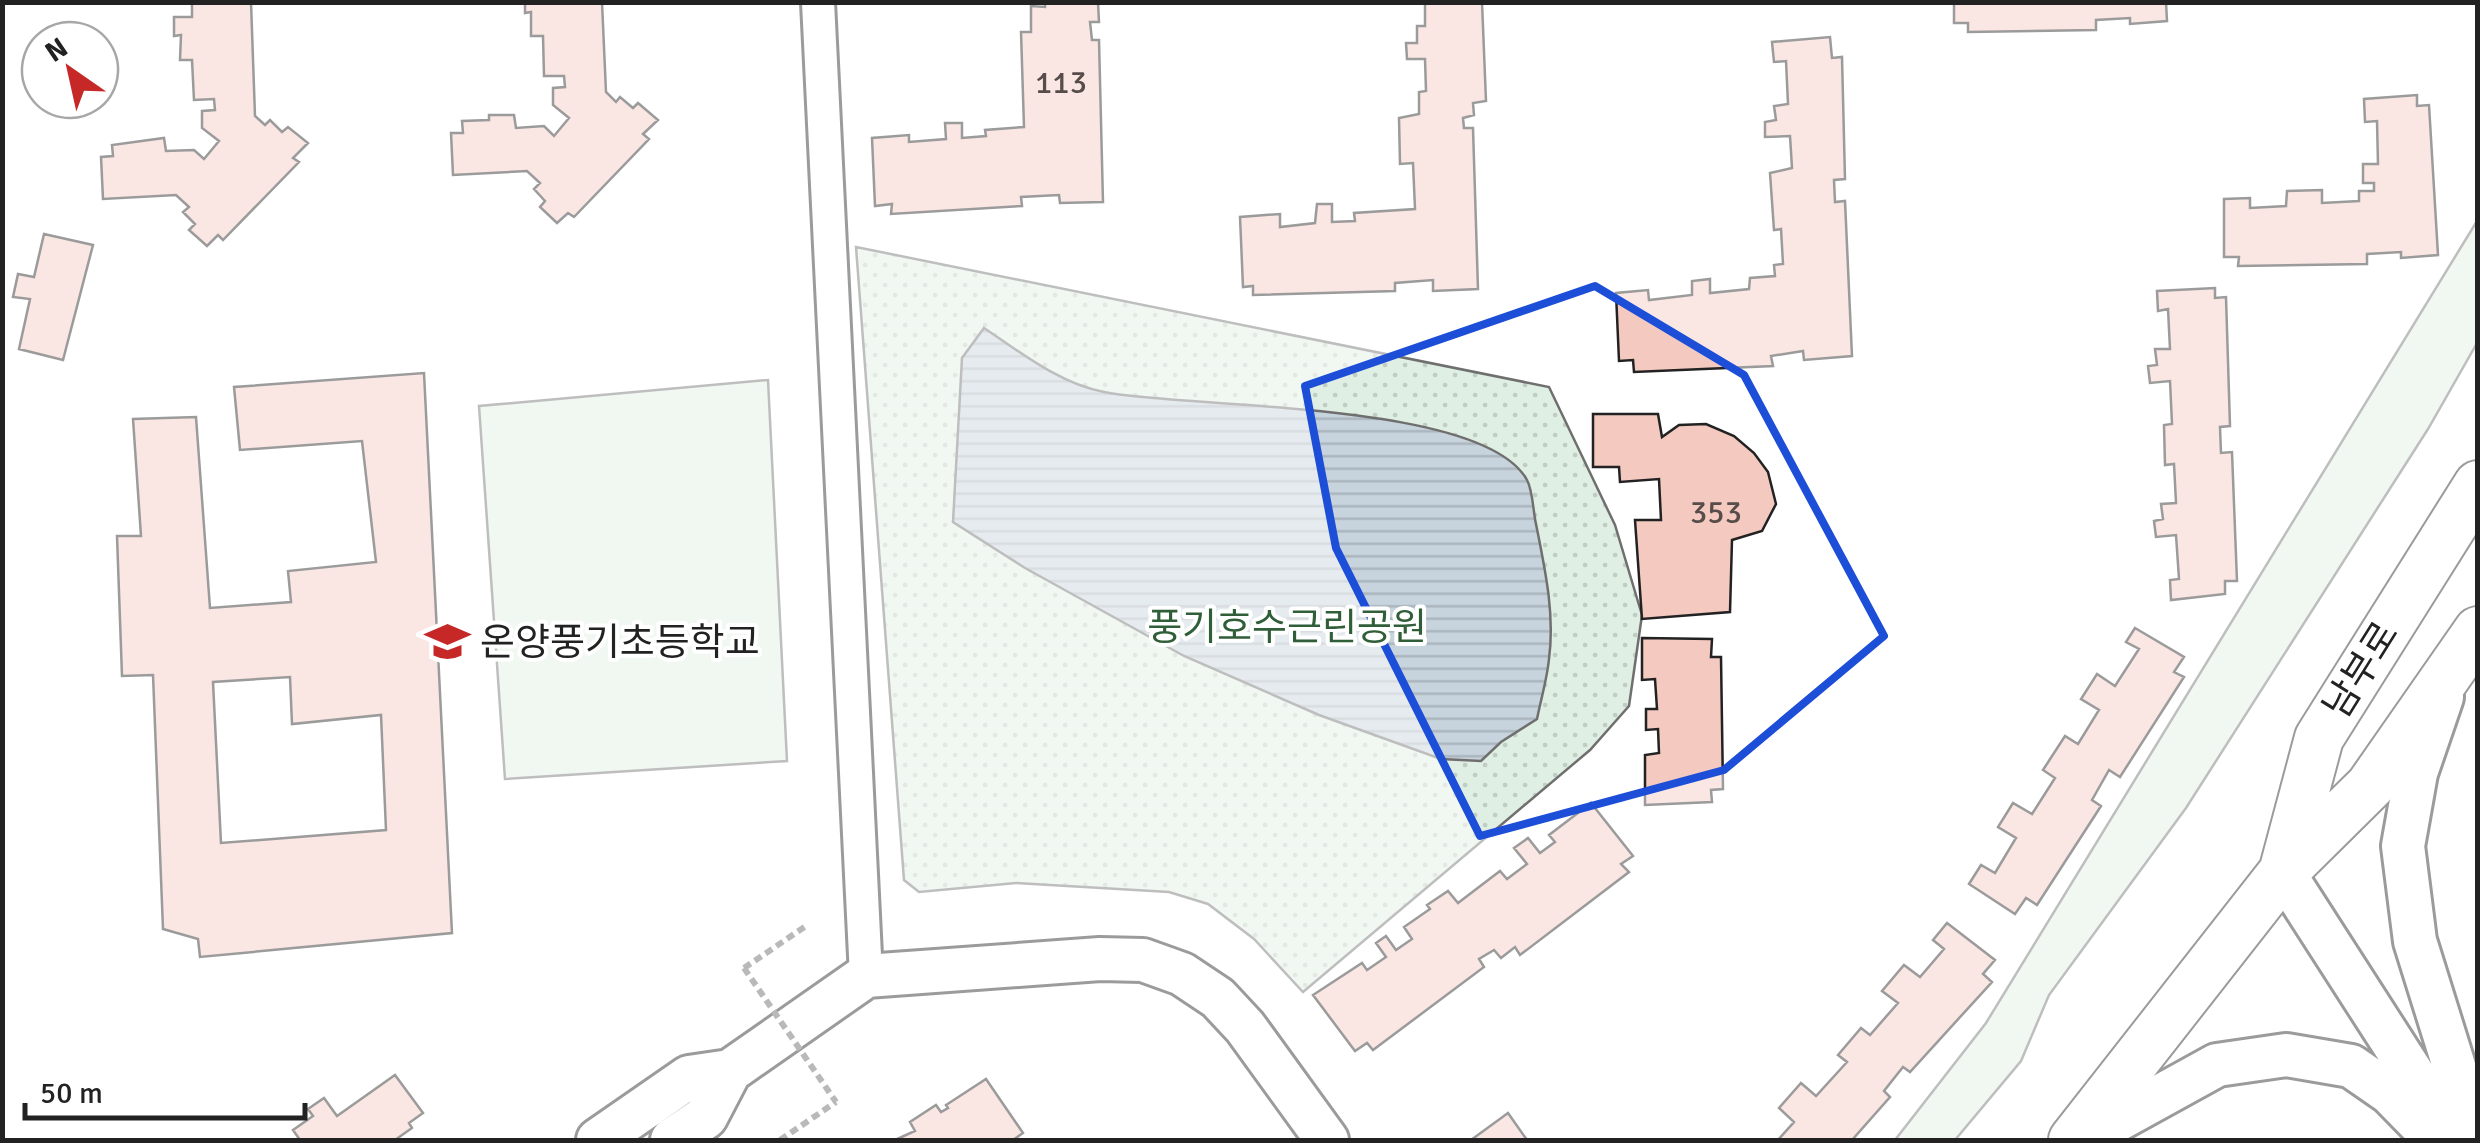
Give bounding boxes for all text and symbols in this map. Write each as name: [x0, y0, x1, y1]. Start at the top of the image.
north arrow: [20, 20, 120, 120]
text: N: [39, 31, 74, 70]
house number: 113: [1035, 63, 1087, 102]
house number: 353: [1690, 493, 1742, 532]
park label: 풍기호수근린공원: [1147, 604, 1427, 651]
street label: 남부로: [2313, 613, 2409, 727]
school or university icon: 온양풍기초등학교: [423, 618, 471, 666]
place label: 온양풍기초등학교: [480, 619, 760, 666]
scale bar: [25, 1058, 305, 1120]
text: 50 m: [40, 1075, 103, 1112]

